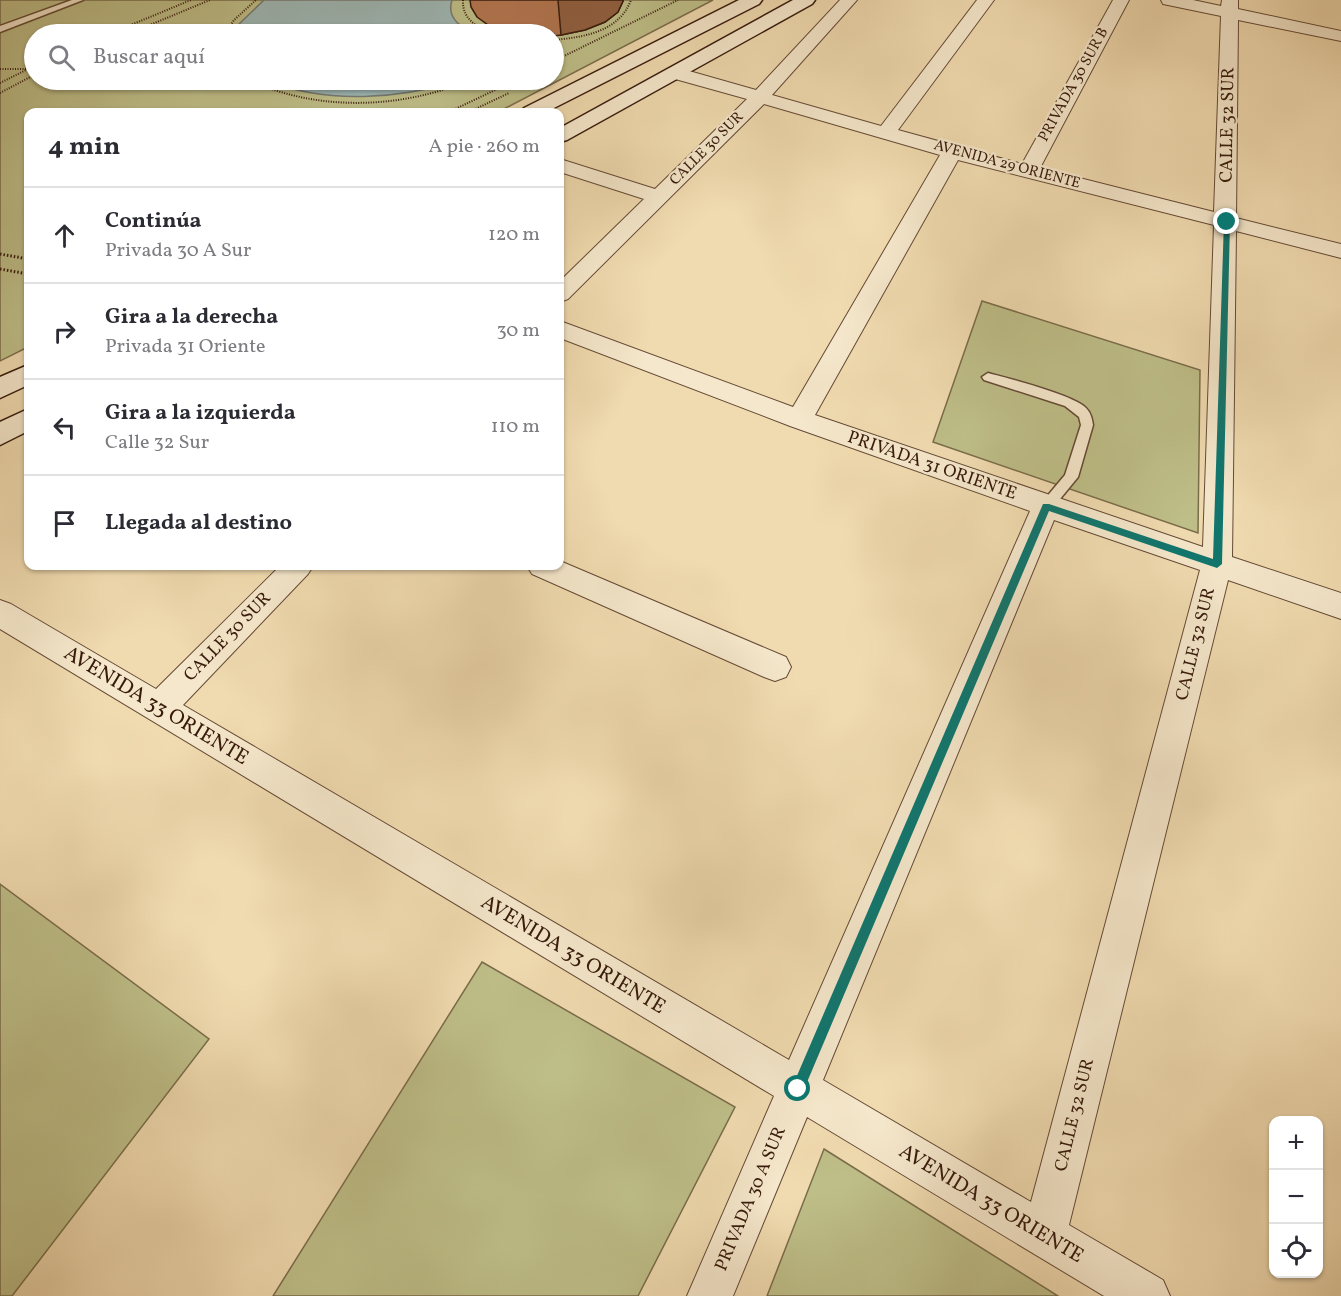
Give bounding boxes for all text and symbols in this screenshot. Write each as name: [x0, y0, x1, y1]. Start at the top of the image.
search box: [24, 24, 564, 90]
street label: PRIVADA 30 SUR B: [1034, 24, 1114, 146]
icon: search: [45, 41, 78, 74]
text: Buscar aquí: [93, 42, 205, 73]
street label: CALLE 32 SUR: [1214, 67, 1242, 183]
street label: CALLE 30 SUR: [665, 107, 749, 191]
text: 4 min: [48, 129, 120, 165]
text: A pie · 260 m: [428, 133, 540, 161]
street label: AVENIDA 29 ORIENTE: [931, 135, 1083, 195]
text: Continúa: [105, 206, 202, 237]
route end: [1213, 208, 1239, 234]
icon: ahead: [48, 219, 81, 252]
text: 120 m: [488, 221, 540, 249]
text: Privada 30 A Sur: [105, 237, 251, 265]
text: Gira a la derecha: [105, 302, 278, 333]
icon: right: [48, 315, 81, 348]
text: 30 m: [496, 317, 540, 345]
text: Privada 31 Oriente: [105, 333, 266, 361]
text: Gira a la izquierda: [105, 398, 296, 429]
icon: left: [48, 411, 81, 444]
text: 110 m: [491, 413, 540, 441]
street label: PRIVADA 31 ORIENTE: [844, 425, 1020, 507]
text: Calle 32 Sur: [105, 429, 209, 457]
icon: arrive: [48, 507, 81, 540]
text: Llegada al destino: [105, 508, 292, 539]
street label: CALLE 32 SUR: [1170, 585, 1222, 703]
street label: CALLE 30 SUR: [179, 586, 277, 688]
street label: AVENIDA 33 ORIENTE: [58, 639, 254, 773]
street label: AVENIDA 33 ORIENTE: [475, 888, 671, 1022]
street label: CALLE 32 SUR: [1049, 1056, 1101, 1174]
route start: [784, 1075, 810, 1101]
map controls: [1269, 1116, 1323, 1278]
button: +: [1269, 1116, 1323, 1170]
street label: PRIVADA 30 A SUR: [709, 1123, 793, 1275]
street label: AVENIDA 33 ORIENTE: [893, 1137, 1089, 1271]
button: −: [1269, 1170, 1323, 1224]
button: locate: [1269, 1224, 1323, 1278]

